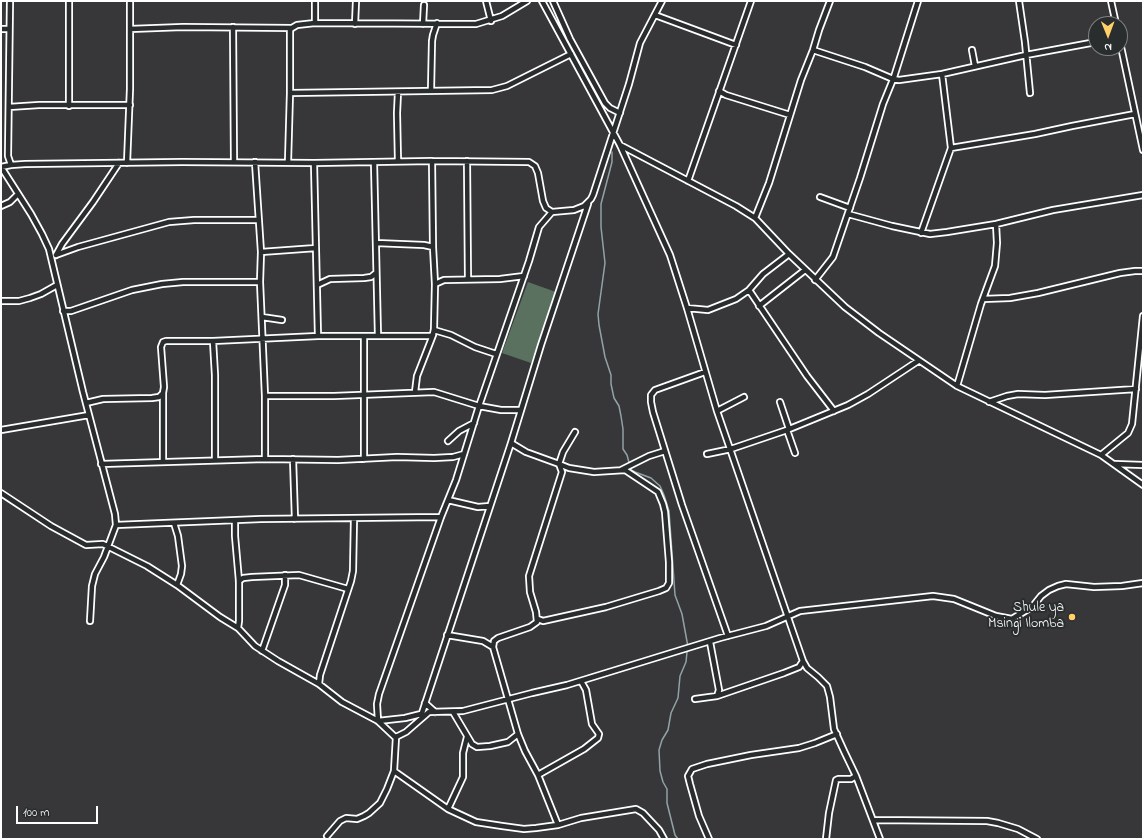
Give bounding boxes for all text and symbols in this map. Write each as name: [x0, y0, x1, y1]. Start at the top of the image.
north arrow: [1088, 16, 1128, 56]
text: N: [1104, 39, 1112, 55]
place label: Shule ya Msingi Ilomba: [988, 601, 1064, 634]
marker: Shule ya Msingi Ilomba: [1067, 612, 1077, 622]
scale bar: [18, 798, 100, 824]
text: 100 m: [23, 804, 50, 822]

